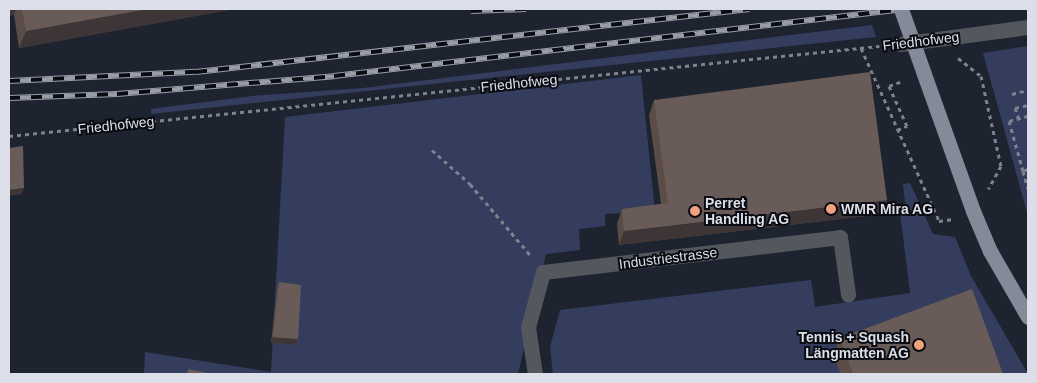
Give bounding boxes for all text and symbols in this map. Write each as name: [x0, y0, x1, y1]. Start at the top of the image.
street label: Friedhofweg: [882, 28, 960, 54]
street label: Friedhofweg: [480, 71, 558, 95]
street label: Friedhofweg: [77, 113, 155, 137]
place label: Perret Handling AG: [705, 195, 790, 228]
place label: WMR Mira AG: [841, 201, 934, 217]
marker: WMR Mira AG: [825, 203, 837, 215]
marker: Perret Handling AG: [689, 205, 701, 217]
street label: Industriestrasse: [618, 244, 718, 272]
place label: Tennis + Squash Längmatten AG: [798, 329, 909, 362]
marker: Tennis + Squash Längmatten AG: [913, 339, 925, 351]

